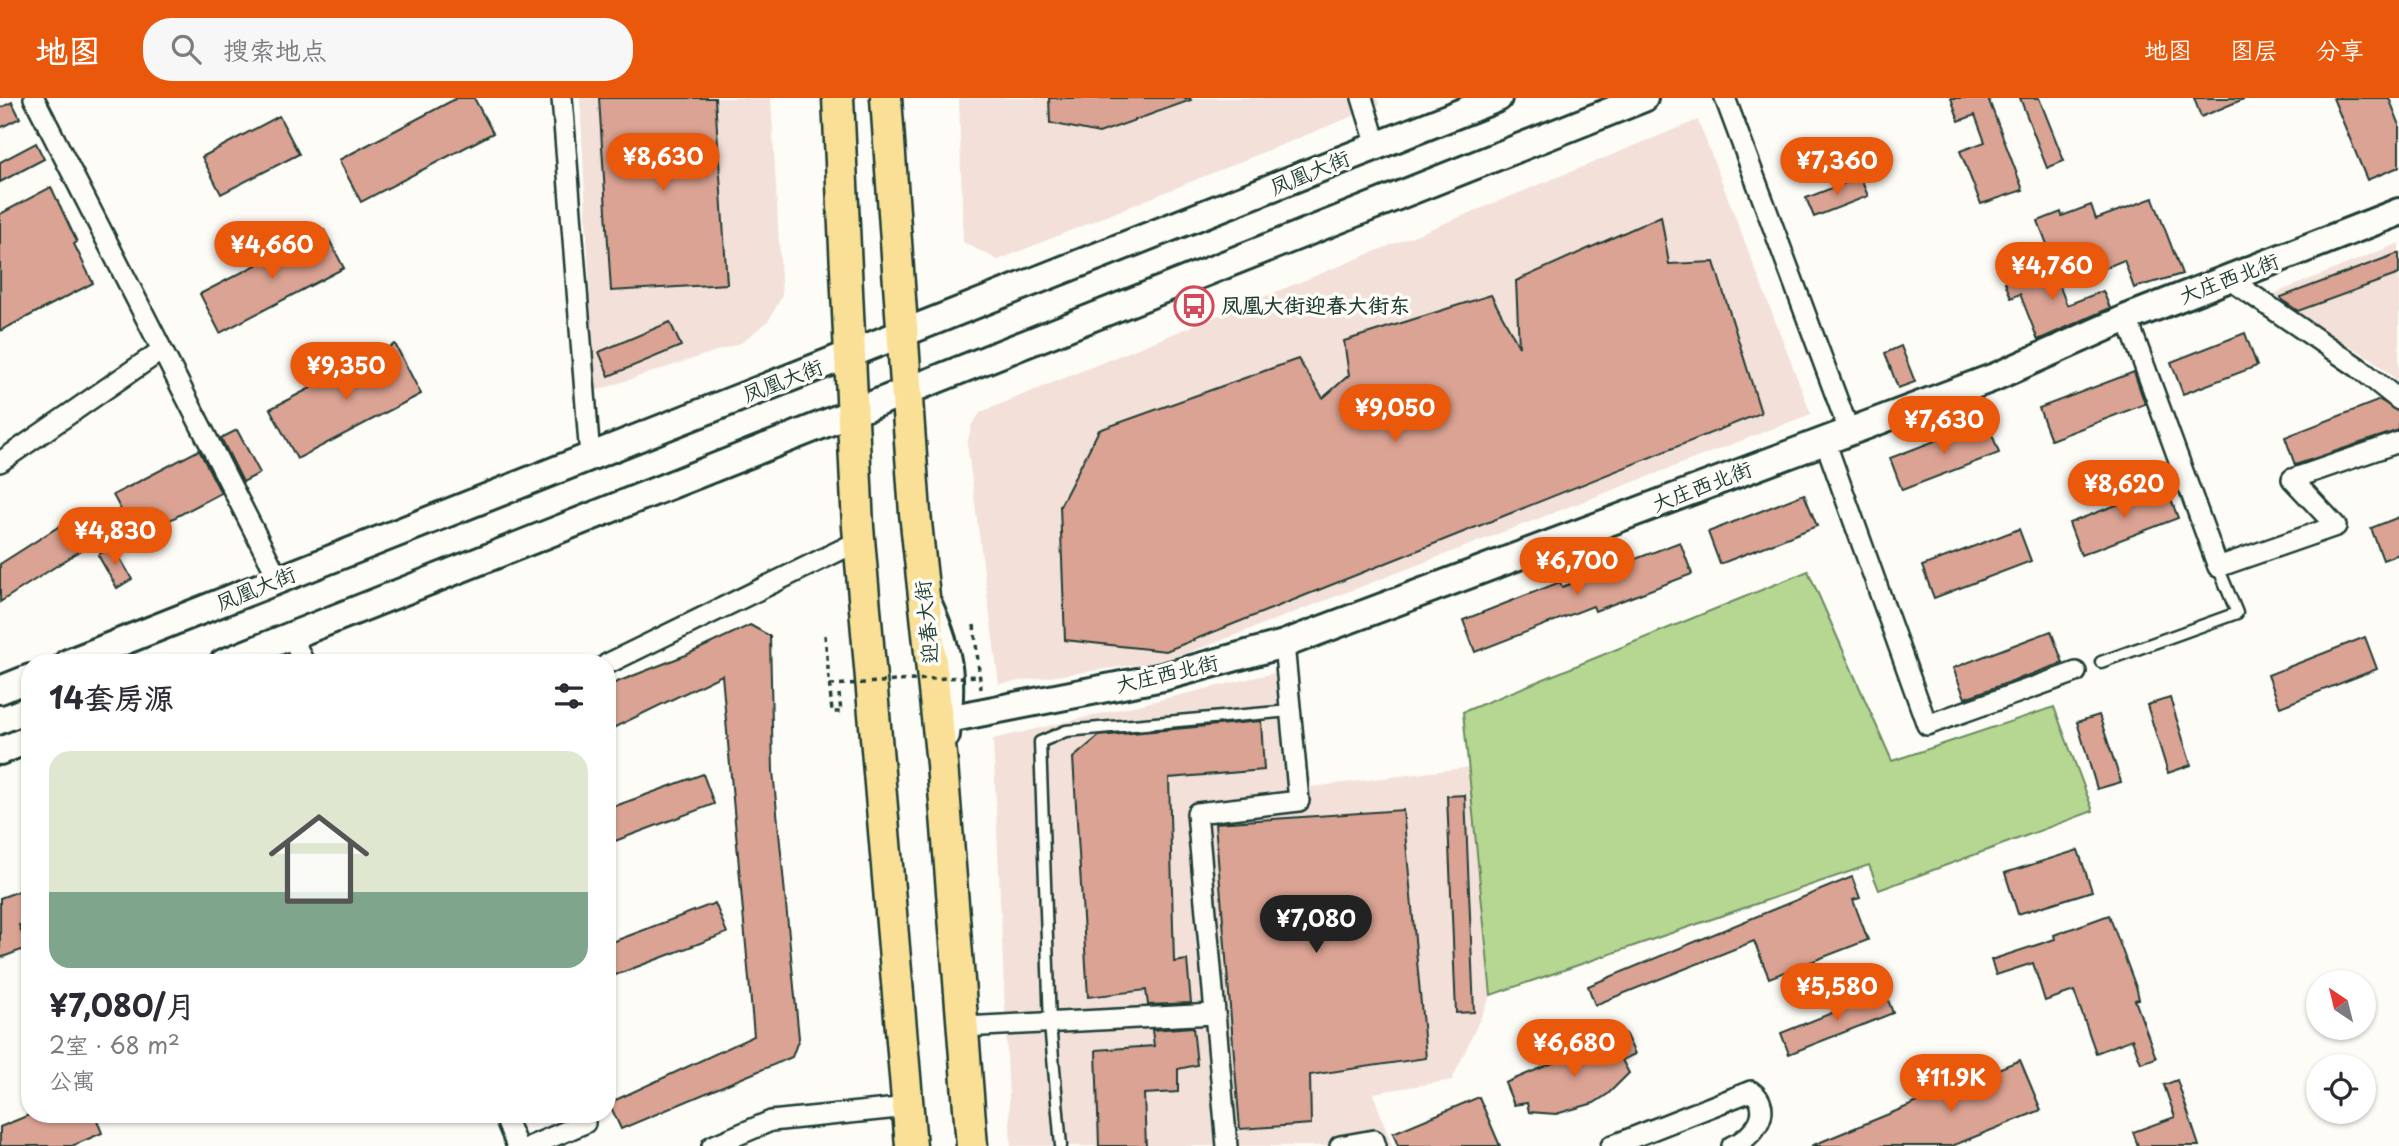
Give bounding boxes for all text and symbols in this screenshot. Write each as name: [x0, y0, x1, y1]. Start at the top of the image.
search box: [143, 18, 633, 81]
text: 地图: [35, 24, 101, 74]
icon: search: [167, 30, 205, 68]
text: 搜索地点: [223, 30, 327, 69]
text: 地图: [2144, 31, 2192, 67]
text: 图层: [2230, 31, 2278, 67]
text: 分享: [2316, 31, 2364, 67]
pin: ¥8,630: [606, 134, 720, 193]
text: ¥8,630: [622, 138, 704, 173]
pin: ¥7,360: [1780, 138, 1894, 197]
street label: 凤凰大街: [1264, 141, 1354, 202]
text: ¥7,360: [1796, 142, 1878, 177]
pin: ¥4,660: [215, 222, 329, 281]
text: ¥4,660: [230, 226, 314, 261]
pin: ¥4,760: [1995, 242, 2109, 302]
street label: 大庄西北街: [2174, 243, 2283, 311]
text: ¥4,760: [2011, 247, 2093, 282]
bus stop icon: 凤凰大街迎春大街东: [1173, 285, 1215, 327]
place label: 凤凰大街迎春大街东: [1221, 288, 1410, 320]
pin: ¥9,350: [289, 342, 403, 402]
text: ¥9,350: [306, 347, 386, 382]
street label: 凤凰大街: [737, 349, 827, 409]
pin: ¥9,050: [1338, 384, 1452, 444]
text: ¥9,050: [1355, 389, 1435, 424]
pin: ¥7,630: [1887, 396, 2001, 456]
text: ¥7,630: [1904, 401, 1984, 436]
street label: 大庄西北街: [1647, 451, 1756, 519]
pin: ¥8,620: [2067, 460, 2181, 520]
text: ¥8,620: [2084, 465, 2164, 500]
pin: ¥4,830: [58, 508, 172, 567]
text: ¥4,830: [74, 512, 156, 547]
pin: ¥6,700: [1520, 538, 1634, 597]
text: ¥6,700: [1536, 542, 1618, 577]
street label: 凤凰大街: [210, 557, 300, 618]
street label: 迎春大街: [905, 579, 945, 666]
street label: 大庄西北街: [1112, 645, 1221, 699]
text: 14套房源: [49, 674, 174, 719]
icon: filters: [550, 677, 588, 715]
icon: home: [256, 796, 382, 922]
pin: ¥7,080: [1259, 896, 1373, 955]
text: ¥7,080: [1276, 900, 1356, 935]
pin: ¥5,580: [1780, 964, 1894, 1023]
text: ¥5,580: [1796, 968, 1878, 1003]
north arrow: [2306, 970, 2376, 1040]
map controls: [2306, 970, 2376, 1124]
text: ¥7,080/月: [49, 982, 196, 1027]
pin: ¥6,680: [1517, 1020, 1631, 1079]
text: ¥6,680: [1533, 1024, 1615, 1059]
text: 2室 · 68 m²: [49, 1027, 180, 1062]
pin: ¥11.9K: [1894, 1054, 2008, 1114]
button: locate: [2306, 1054, 2376, 1124]
text: ¥11.9K: [1916, 1059, 1986, 1094]
text: 公寓: [49, 1062, 95, 1097]

